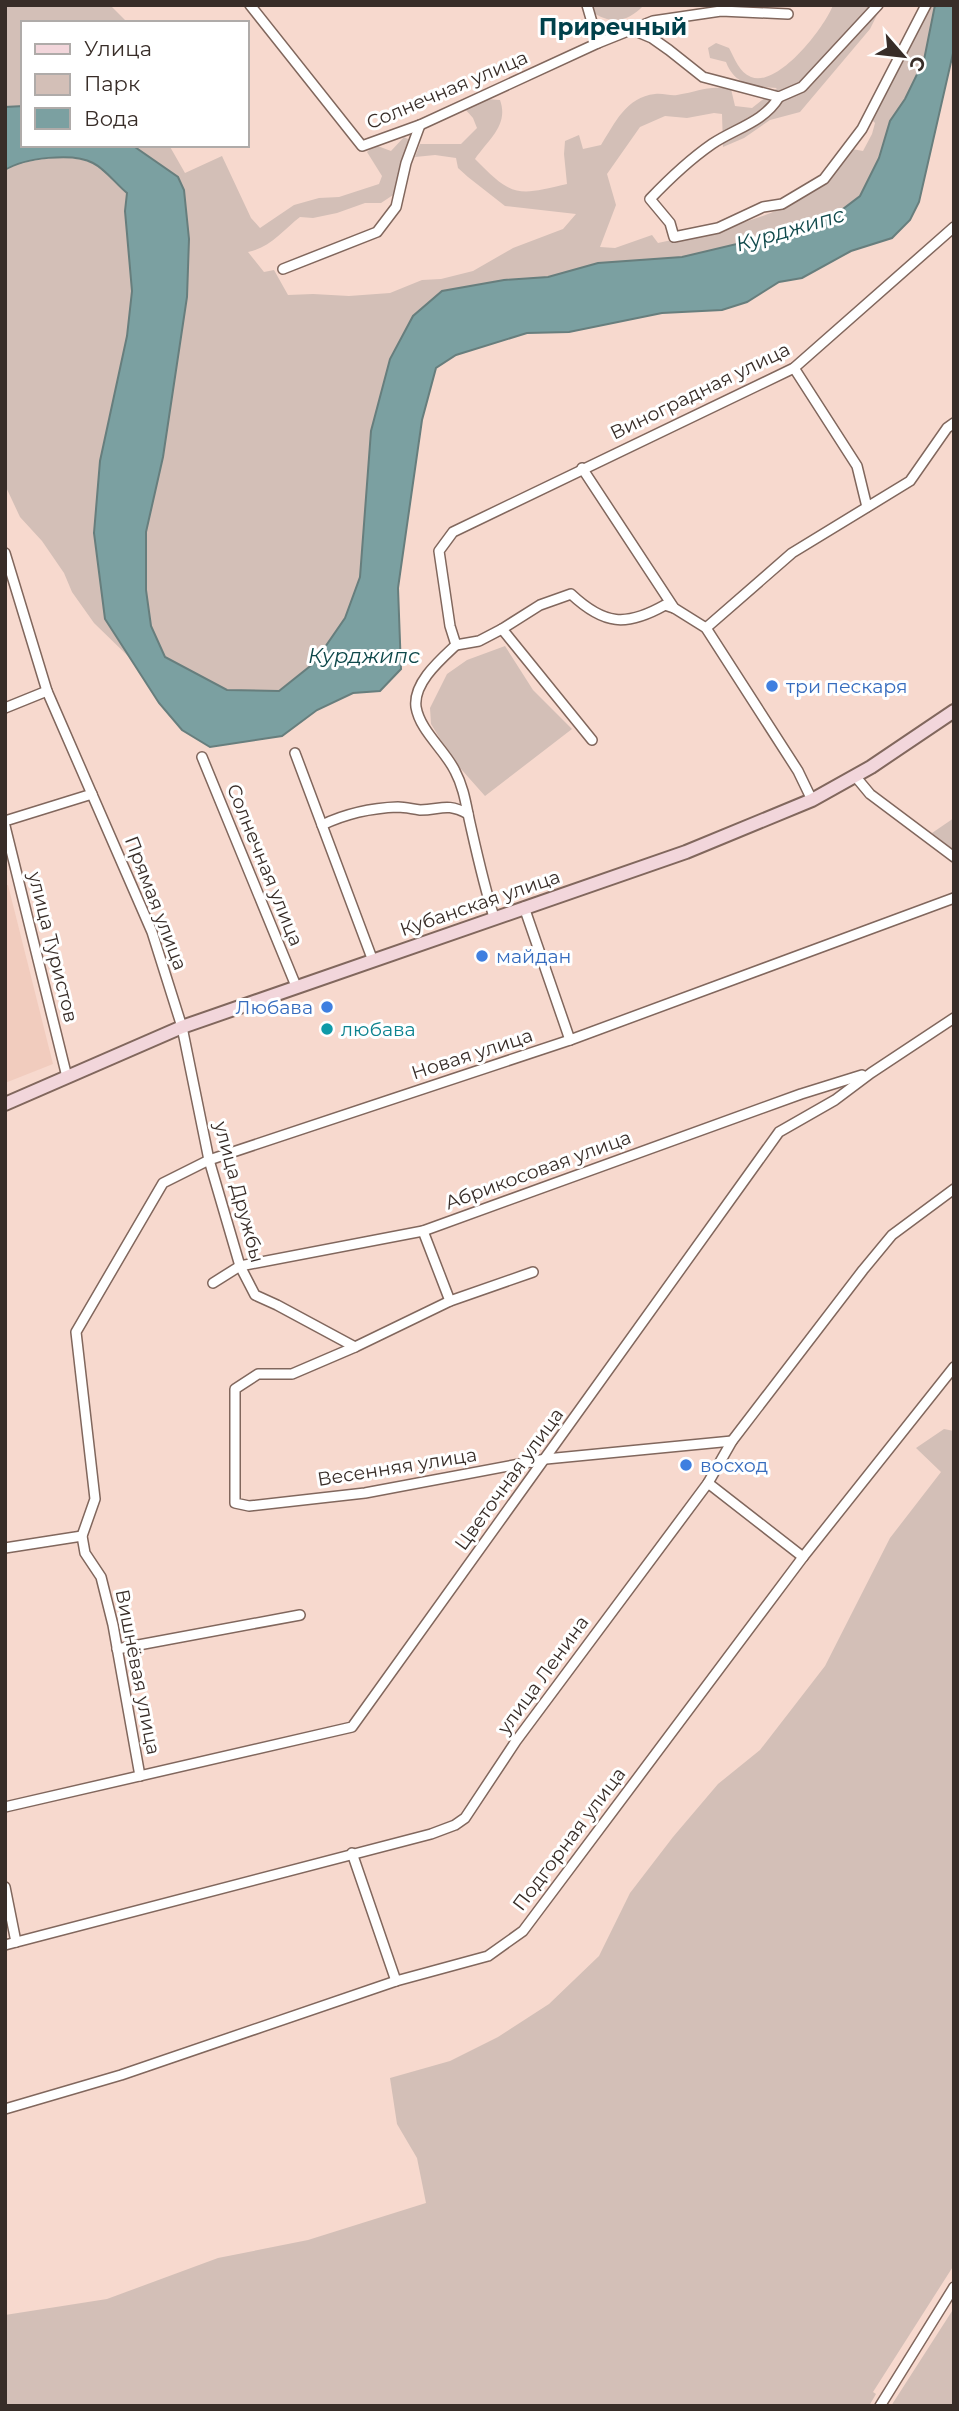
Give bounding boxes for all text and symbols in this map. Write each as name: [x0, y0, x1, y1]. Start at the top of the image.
district label: Приречный: [539, 13, 687, 41]
legend: [21, 21, 248, 147]
north arrow: [868, 21, 938, 91]
text: Улица: [84, 36, 152, 61]
street label: Солнечная улица: [363, 46, 531, 134]
text: С: [904, 52, 931, 75]
text: Парк: [84, 71, 140, 96]
text: Вода: [84, 106, 139, 131]
water label: Курджипс: [733, 202, 847, 256]
street label: Виноградная улица: [606, 337, 794, 445]
water label: Курджипс: [308, 643, 420, 668]
place label: три пескаря: [786, 675, 907, 698]
marker: три пескаря: [764, 678, 780, 694]
street label: Солнечная улица: [222, 781, 308, 949]
street label: Прямая улица: [120, 833, 192, 973]
street label: Кубанская улица: [397, 865, 563, 941]
street label: улица Туристов: [23, 868, 83, 1025]
place label: майдан: [496, 945, 571, 968]
marker: майдан: [474, 948, 490, 964]
place label: Любава: [235, 996, 313, 1019]
marker: Любава: [319, 999, 335, 1015]
place label: любава: [341, 1018, 416, 1041]
marker: любава: [319, 1021, 335, 1037]
street label: Новая улица: [408, 1024, 536, 1084]
street label: улица Дружбы: [209, 1118, 269, 1265]
street label: Абрикосовая улица: [442, 1126, 634, 1214]
street label: Цветочная улица: [450, 1403, 568, 1555]
street label: Весенняя улица: [316, 1443, 478, 1491]
place label: восход: [700, 1454, 768, 1477]
marker: восход: [678, 1457, 694, 1473]
street label: Вишнёвая улица: [111, 1587, 165, 1757]
street label: улица Ленина: [492, 1611, 594, 1740]
street label: Подгорная улица: [508, 1763, 630, 1915]

